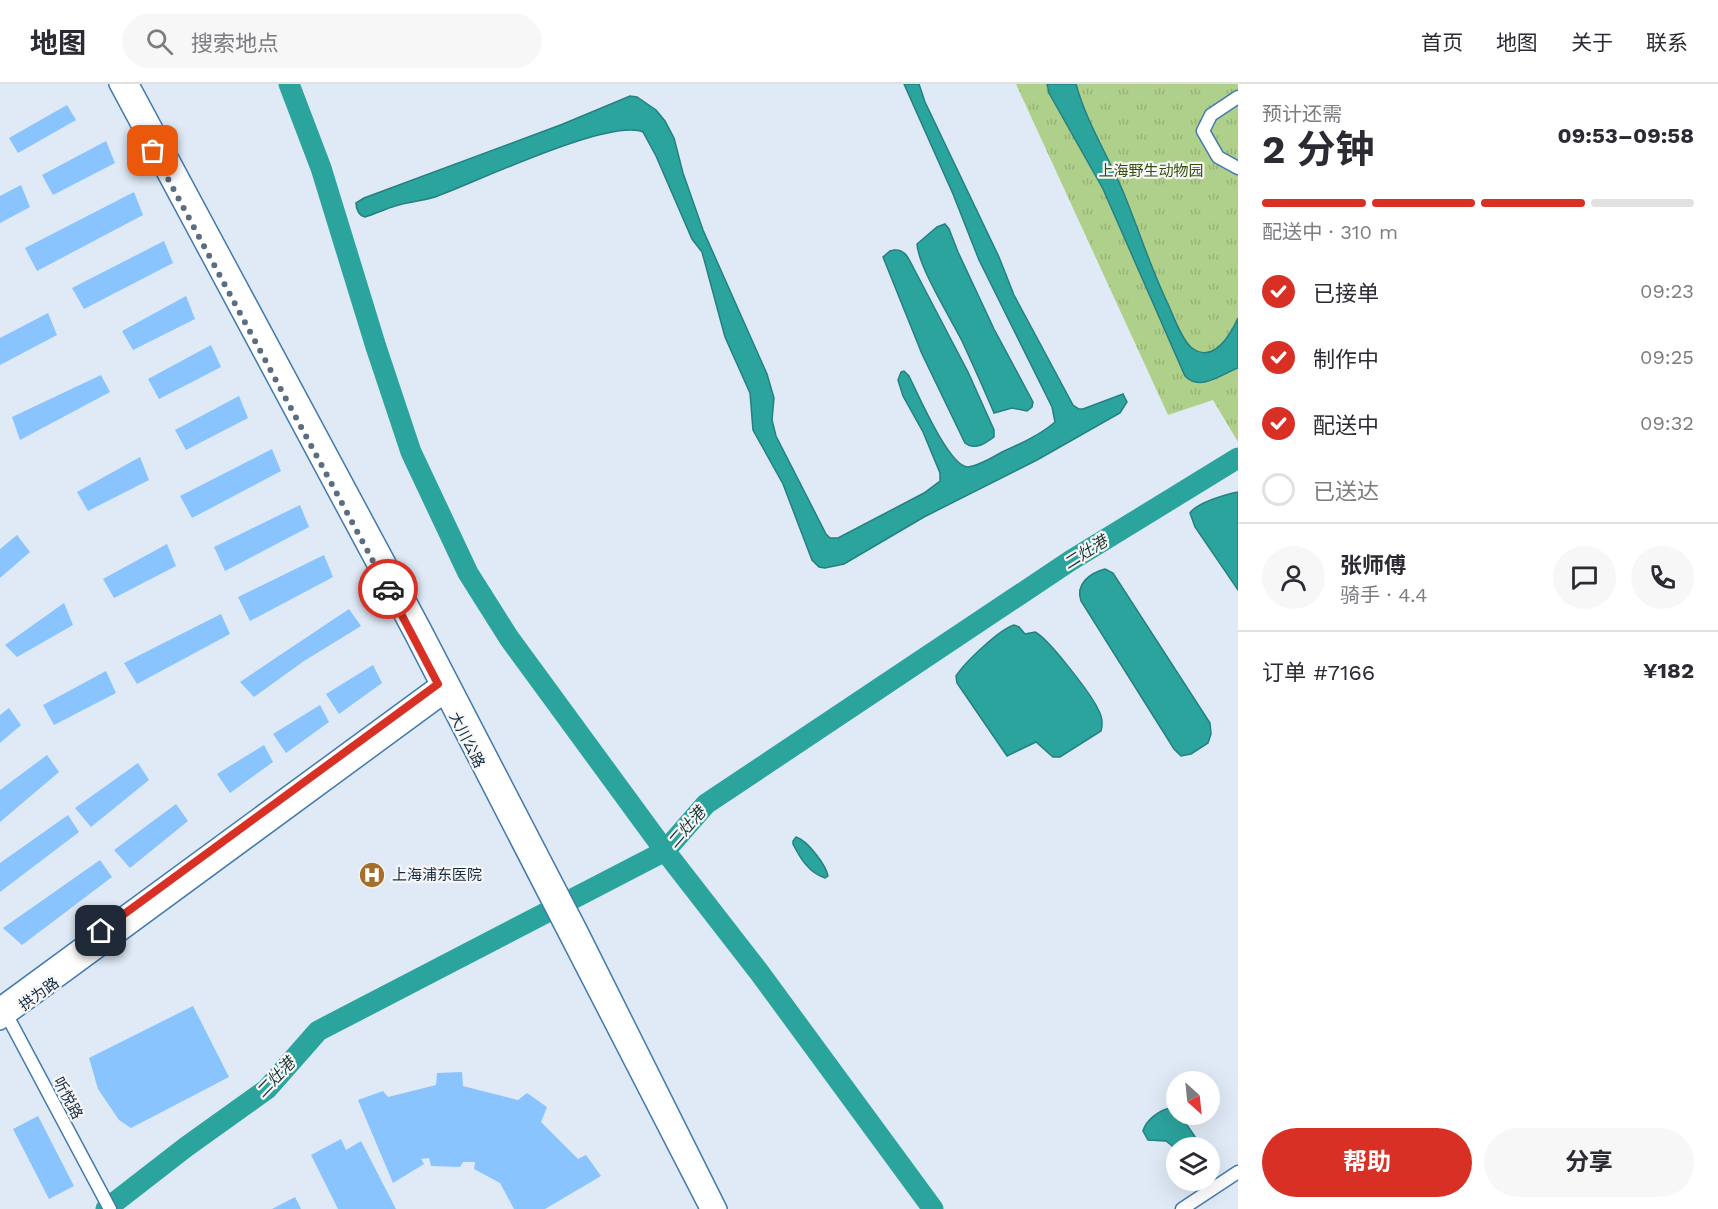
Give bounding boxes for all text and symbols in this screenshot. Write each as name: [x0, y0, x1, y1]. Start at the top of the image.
search box: [122, 14, 542, 68]
icon: search: [143, 25, 176, 58]
text: 地图: [30, 27, 86, 60]
text: 首页: [1421, 30, 1463, 55]
text: 地图: [1496, 30, 1538, 55]
text: 关于: [1571, 30, 1613, 55]
text: 联系: [1646, 30, 1688, 55]
text: 搜索地点: [191, 31, 279, 56]
text: 预计还需: [1262, 102, 1342, 126]
text: 09:53–09:58: [1558, 123, 1694, 148]
pin: [127, 125, 178, 176]
text: 2 分钟: [1262, 127, 1374, 172]
icon: bag: [136, 134, 169, 167]
park label: 上海野生动物园: [1098, 162, 1204, 180]
text: 配送中 · 310 m: [1262, 220, 1398, 244]
icon: check: [1262, 275, 1295, 308]
text: 09:23: [1640, 279, 1694, 303]
text: 已接单: [1313, 281, 1379, 306]
icon: check: [1262, 341, 1295, 374]
text: 09:25: [1640, 345, 1694, 369]
text: 制作中: [1313, 347, 1379, 372]
icon: check: [1262, 407, 1295, 440]
text: 09:32: [1640, 411, 1694, 435]
text: 配送中: [1313, 413, 1379, 438]
text: 已送达: [1313, 479, 1379, 504]
water label: 二灶港: [1060, 531, 1112, 573]
button: person: [1262, 546, 1325, 609]
button: chat: [1553, 546, 1616, 609]
button: phone: [1631, 546, 1694, 609]
text: 张师傅: [1340, 553, 1406, 578]
courier: [358, 559, 418, 619]
icon: car: [372, 573, 405, 606]
text: 骑手 · 4.4: [1340, 583, 1428, 607]
text: ¥182: [1643, 658, 1694, 683]
text: 订单 #7166: [1262, 660, 1375, 685]
street label: 大川公路: [445, 709, 489, 771]
water label: 二灶港: [663, 801, 711, 852]
hospital icon: 上海浦东医院: [357, 860, 387, 890]
place label: 上海浦东医院: [392, 866, 482, 884]
pin: [75, 905, 126, 956]
icon: home: [84, 914, 117, 947]
street label: 拱为路: [16, 973, 62, 1015]
water label: 二灶港: [252, 1052, 300, 1101]
north arrow: [1166, 1071, 1220, 1125]
map controls: [1166, 1071, 1220, 1191]
street label: 听悦路: [49, 1074, 87, 1122]
button: 帮助: [1262, 1128, 1472, 1197]
button: 分享: [1484, 1128, 1694, 1197]
button: layers: [1166, 1137, 1220, 1191]

